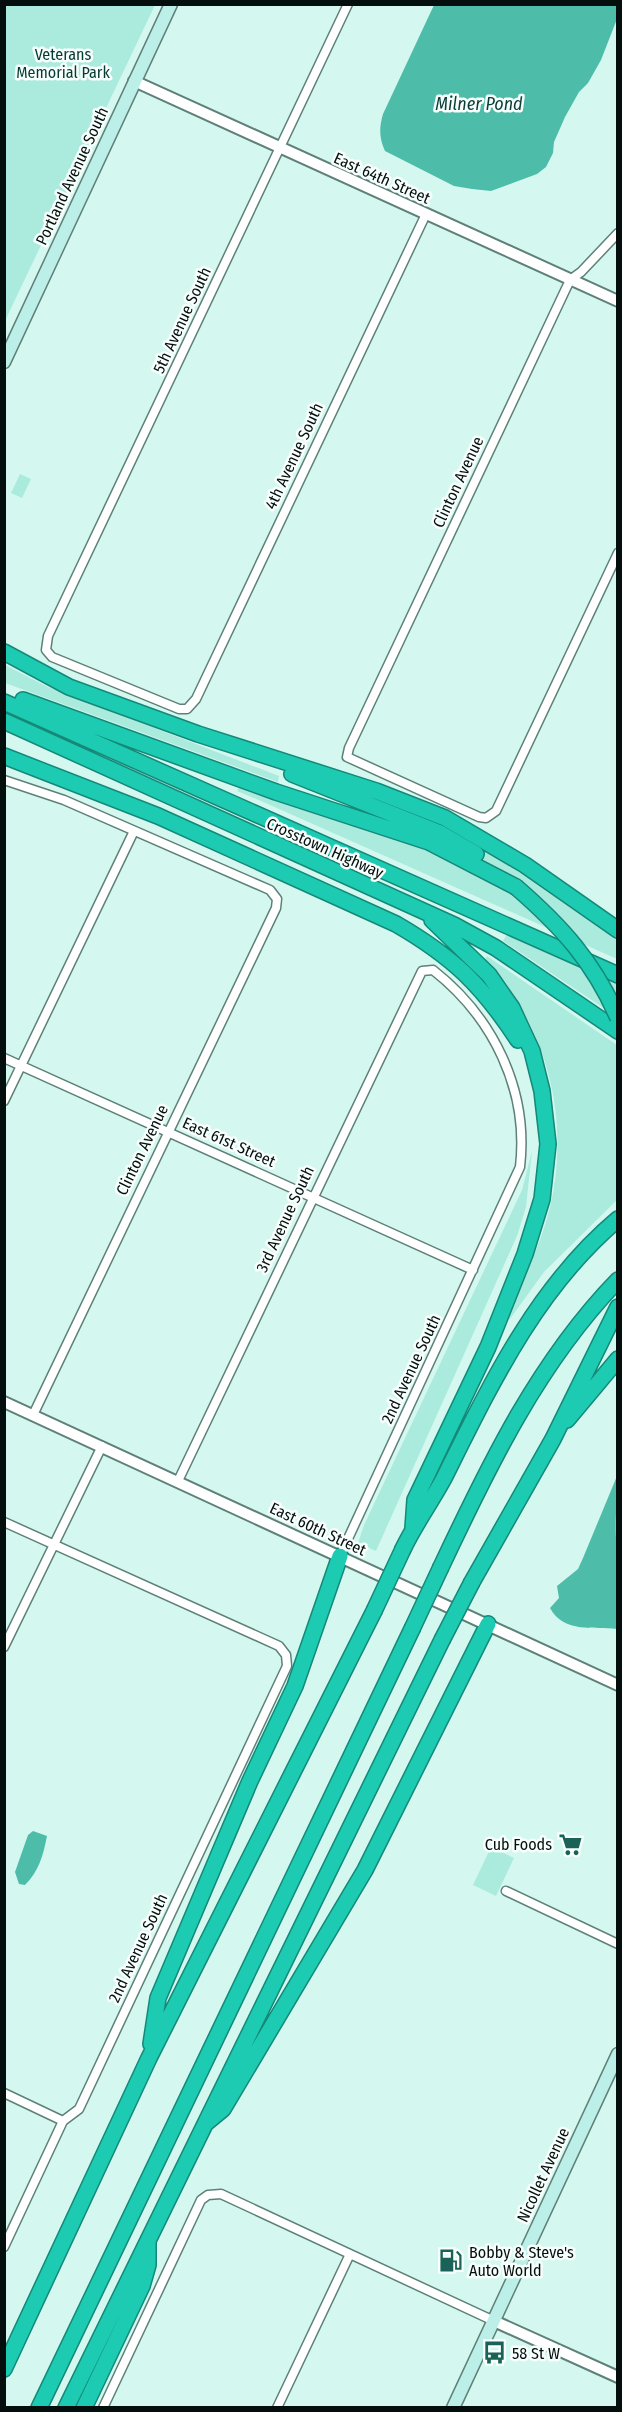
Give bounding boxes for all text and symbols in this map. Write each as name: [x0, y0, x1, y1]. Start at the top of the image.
park label: Veterans Memorial Park: [16, 45, 110, 82]
water label: Milner Pond: [435, 93, 523, 115]
street label: Portland Avenue South: [32, 104, 112, 248]
street label: East 64th Street: [331, 148, 434, 208]
street label: 5th Avenue South: [149, 264, 215, 376]
street label: 4th Avenue South: [261, 400, 327, 512]
street label: Clinton Avenue: [429, 433, 487, 531]
street label: Crosstown Highway: [264, 814, 387, 883]
street label: Clinton Avenue: [112, 1102, 172, 1198]
street label: East 61st Street: [180, 1113, 279, 1171]
street label: 3rd Avenue South: [252, 1163, 318, 1275]
street label: 2nd Avenue South: [377, 1311, 445, 1427]
street label: East 60th Street: [267, 1498, 370, 1560]
supermarket icon: Cub Foods: [557, 1831, 583, 1857]
place label: Cub Foods: [485, 1835, 552, 1854]
street label: 2nd Avenue South: [104, 1890, 172, 2006]
street label: Nicollet Avenue: [513, 2125, 573, 2225]
place label: Bobby & Steve's Auto World: [469, 2243, 574, 2280]
fuel station icon: Bobby & Steve's Auto World: [438, 2248, 464, 2274]
bus stop icon: 58 St W: [481, 2340, 507, 2366]
place label: 58 St W: [512, 2344, 560, 2363]

